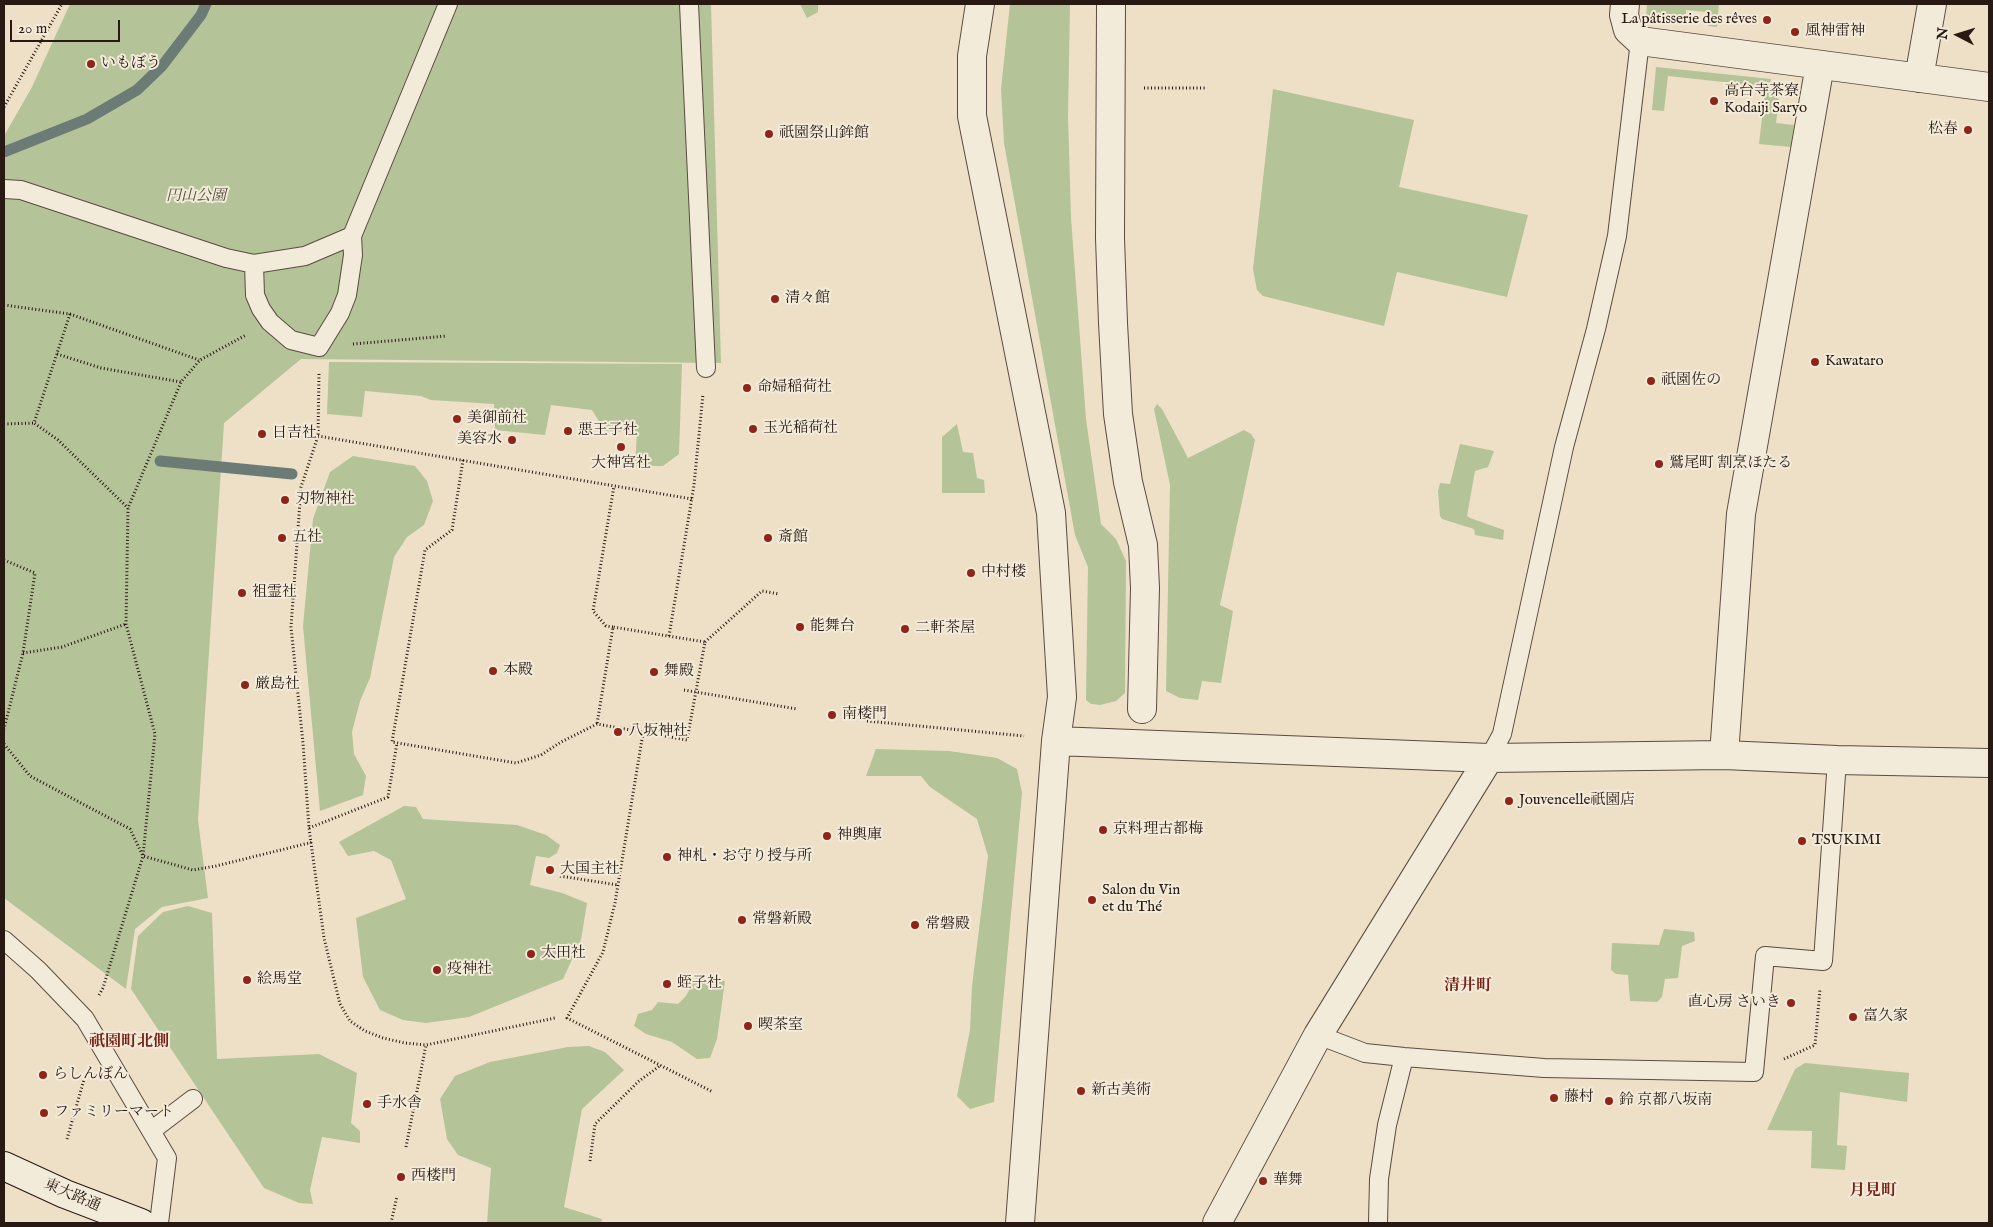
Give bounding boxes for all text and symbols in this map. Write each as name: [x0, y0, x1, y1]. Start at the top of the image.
scale bar: [12, 10, 122, 42]
north arrow: [1933, 10, 1983, 60]
place label: La pâtisserie des rêves: [1621, 11, 1757, 29]
marker: La pâtisserie des rêves: [1761, 14, 1773, 26]
text: 20 m: [18, 19, 47, 38]
place label: 風神雷神: [1805, 23, 1865, 41]
marker: 風神雷神: [1789, 26, 1801, 38]
text: N: [1934, 27, 1953, 41]
place label: いもぼう: [101, 55, 161, 73]
marker: いもぼう: [85, 58, 97, 70]
place label: 高台寺茶寮 Kodaiji Saryo: [1724, 83, 1807, 118]
marker: 高台寺茶寮 Kodaiji Saryo: [1708, 95, 1720, 107]
place label: 松春: [1928, 121, 1958, 139]
marker: 松春: [1962, 124, 1974, 136]
place label: 祇園祭山鉾館: [779, 125, 869, 143]
marker: 祇園祭山鉾館: [763, 128, 775, 140]
park label: 円山公園: [166, 188, 226, 206]
place label: 清々館: [785, 290, 830, 308]
marker: 清々館: [769, 293, 781, 305]
place label: Kawataro: [1825, 353, 1884, 371]
marker: Kawataro: [1809, 356, 1821, 368]
place label: 祇園佐の: [1661, 372, 1721, 390]
marker: 祇園佐の: [1645, 375, 1657, 387]
place label: 命婦稲荷社: [757, 379, 832, 397]
marker: 命婦稲荷社: [741, 382, 753, 394]
place label: 美御前社: [467, 410, 527, 428]
marker: 美御前社: [451, 413, 463, 425]
place label: 玉光稲荷社: [763, 420, 838, 438]
place label: 悪王子社: [578, 422, 638, 440]
marker: 玉光稲荷社: [747, 423, 759, 435]
place label: 日吉社: [272, 425, 317, 443]
marker: 悪王子社: [562, 425, 574, 437]
marker: 日吉社: [256, 428, 268, 440]
place label: 美容水: [457, 431, 502, 449]
marker: 美容水: [506, 434, 518, 446]
marker: 大神宮社: [615, 441, 627, 453]
place label: 大神宮社: [591, 455, 651, 473]
place label: 鷲尾町 割烹ほたる: [1669, 455, 1792, 473]
marker: 鷲尾町 割烹ほたる: [1653, 458, 1665, 470]
place label: 刃物神社: [295, 491, 355, 509]
marker: 刃物神社: [279, 494, 291, 506]
place label: 五社: [292, 529, 322, 547]
place label: 斎館: [778, 529, 808, 547]
marker: 五社: [276, 532, 288, 544]
marker: 斎館: [762, 532, 774, 544]
place label: 中村楼: [981, 564, 1026, 582]
marker: 中村楼: [965, 567, 977, 579]
place label: 祖霊社: [252, 584, 297, 602]
marker: 祖霊社: [236, 587, 248, 599]
place label: 能舞台: [810, 618, 855, 636]
place label: 二軒茶屋: [915, 620, 975, 638]
marker: 能舞台: [794, 621, 806, 633]
marker: 二軒茶屋: [899, 623, 911, 635]
place label: 本殿: [503, 662, 533, 680]
place label: 舞殿: [664, 663, 694, 681]
marker: 本殿: [487, 665, 499, 677]
marker: 舞殿: [648, 666, 660, 678]
place label: 厳島社: [255, 676, 300, 694]
marker: 厳島社: [239, 679, 251, 691]
place label: 南楼門: [842, 706, 887, 724]
marker: 南楼門: [826, 709, 838, 721]
place label: 八坂神社: [628, 723, 688, 741]
marker: 八坂神社: [612, 726, 624, 738]
place label: Jouvencelle祇園店: [1519, 792, 1635, 810]
marker: Jouvencelle祇園店: [1503, 795, 1515, 807]
place label: 京料理古都梅: [1113, 821, 1203, 839]
marker: 京料理古都梅: [1097, 824, 1109, 836]
place label: 神輿庫: [837, 827, 882, 845]
marker: 神輿庫: [821, 830, 833, 842]
place label: TSUKIMI: [1812, 832, 1881, 850]
marker: TSUKIMI: [1796, 835, 1808, 847]
place label: 神札・お守り授与所: [677, 848, 812, 866]
marker: 神札・お守り授与所: [661, 851, 673, 863]
place label: 大国主社: [560, 861, 620, 879]
marker: 大国主社: [544, 864, 556, 876]
place label: Salon du Vin et du Thé: [1102, 882, 1180, 917]
marker: Salon du Vin et du Thé: [1086, 894, 1098, 906]
place label: 常磐新殿: [752, 911, 812, 929]
marker: 常磐新殿: [736, 914, 748, 926]
place label: 常磐殿: [925, 916, 970, 934]
marker: 常磐殿: [909, 919, 921, 931]
place label: 太田社: [541, 945, 586, 963]
marker: 太田社: [525, 948, 537, 960]
place label: 疫神社: [447, 961, 492, 979]
marker: 疫神社: [431, 964, 443, 976]
place label: 絵馬堂: [257, 971, 302, 989]
marker: 絵馬堂: [241, 974, 253, 986]
place label: 蛭子社: [677, 975, 722, 993]
district label: 清井町: [1444, 977, 1492, 997]
marker: 蛭子社: [661, 978, 673, 990]
place label: 直心房 さいき: [1688, 994, 1781, 1012]
marker: 直心房 さいき: [1785, 997, 1797, 1009]
place label: 富久家: [1863, 1008, 1908, 1026]
marker: 富久家: [1847, 1011, 1859, 1023]
place label: 喫茶室: [758, 1017, 803, 1035]
marker: 喫茶室: [742, 1020, 754, 1032]
district label: 祇園町北側: [89, 1033, 169, 1053]
place label: らしんぼん: [53, 1066, 128, 1084]
marker: らしんぼん: [37, 1069, 49, 1081]
place label: 新古美術: [1091, 1082, 1151, 1100]
marker: 新古美術: [1075, 1085, 1087, 1097]
place label: 藤村: [1564, 1089, 1594, 1107]
marker: 藤村: [1548, 1092, 1560, 1104]
place label: 鈴 京都八坂南: [1619, 1092, 1712, 1110]
place label: 手水舎: [377, 1095, 422, 1113]
marker: 鈴 京都八坂南: [1603, 1095, 1615, 1107]
marker: 手水舎: [361, 1098, 373, 1110]
place label: ファミリーマート: [54, 1104, 174, 1122]
marker: ファミリーマート: [38, 1107, 50, 1119]
place label: 西楼門: [411, 1168, 456, 1186]
marker: 西楼門: [395, 1171, 407, 1183]
place label: 華舞: [1273, 1172, 1303, 1190]
marker: 華舞: [1257, 1175, 1269, 1187]
street label: 東大路通: [41, 1176, 103, 1216]
district label: 月見町: [1849, 1182, 1897, 1202]

